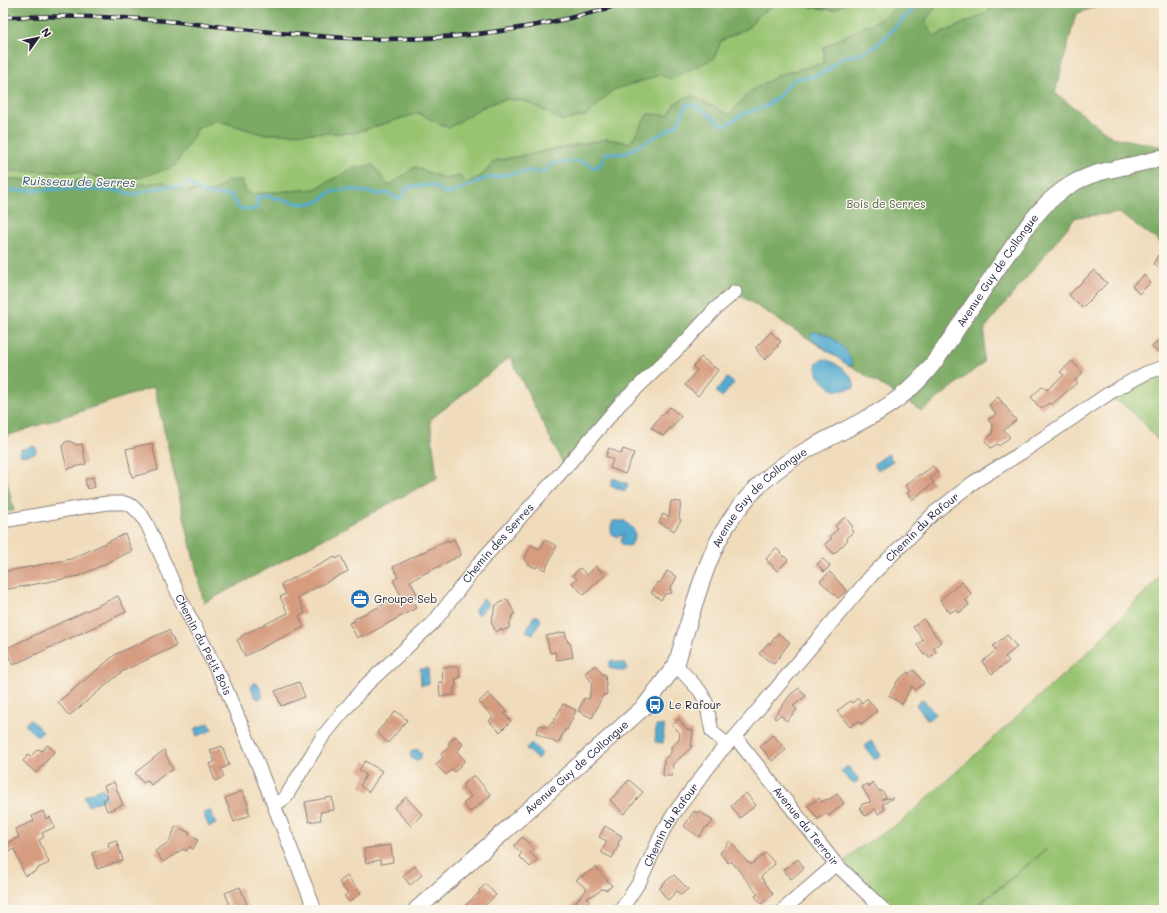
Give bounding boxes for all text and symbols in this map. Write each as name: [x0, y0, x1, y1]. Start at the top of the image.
north arrow: [18, 18, 58, 58]
text: N: [38, 25, 55, 40]
water label: Ruisseau de Serres: [22, 172, 136, 190]
park label: Bois de Serres: [846, 196, 926, 211]
street label: Avenue Guy de Collongue: [953, 210, 1041, 329]
street label: Avenue Guy de Collongue: [708, 444, 810, 550]
street label: Chemin du Rafour: [882, 489, 962, 565]
street label: Chemin des Serres: [459, 500, 537, 586]
office icon: Groupe Seb: [349, 588, 371, 610]
street label: Chemin du Petit Bois: [172, 591, 236, 697]
place label: Groupe Seb: [374, 591, 437, 606]
bus stop icon: Le Rafour: [644, 694, 666, 716]
place label: Le Rafour: [669, 697, 721, 712]
street label: Avenue Guy de Collongue: [521, 716, 631, 817]
street label: Chemin du Rafour: [640, 780, 701, 869]
street label: Avenue du Terroir: [770, 783, 843, 869]

